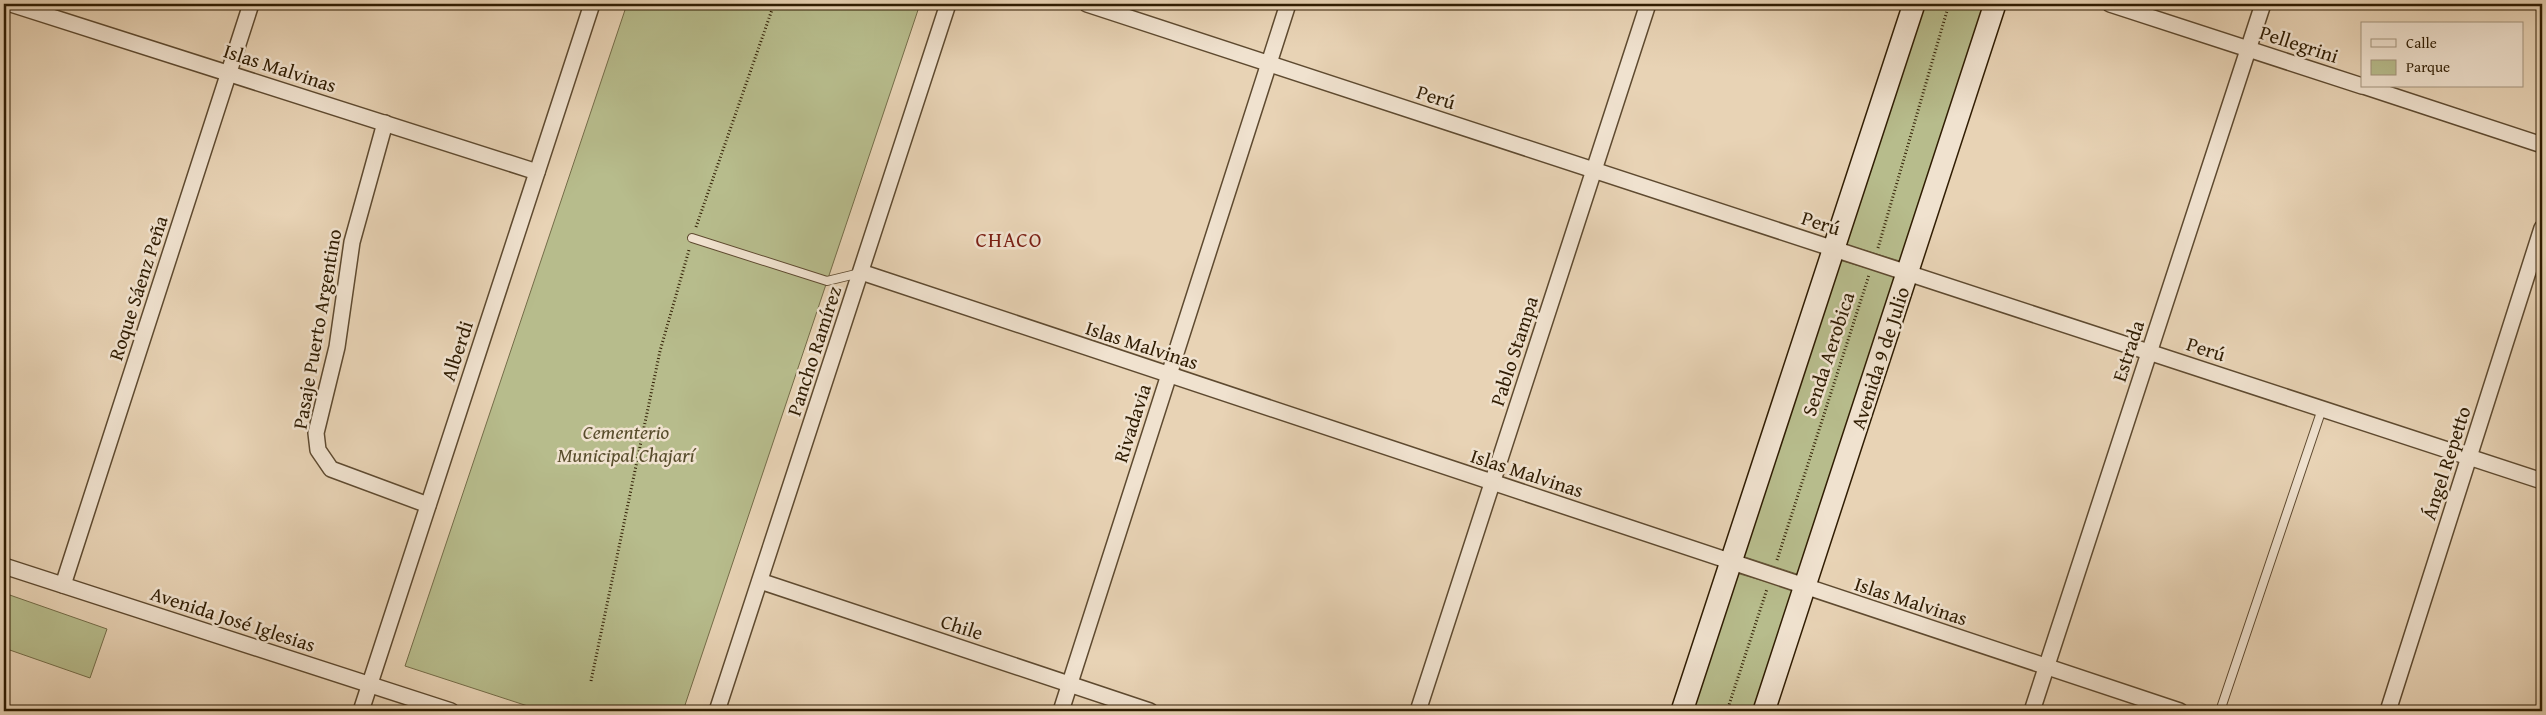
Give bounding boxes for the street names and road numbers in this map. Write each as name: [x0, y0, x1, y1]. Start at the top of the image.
street label: Pellegrini: [2256, 17, 2343, 70]
street label: Islas Malvinas: [220, 36, 340, 99]
street label: Perú: [1413, 77, 1459, 116]
street label: Perú: [1798, 203, 1844, 242]
street label: Roque Sáenz Peña: [100, 211, 175, 364]
street label: Pasaje Puerto Argentino: [285, 227, 348, 431]
street label: Pancho Ramírez: [779, 282, 848, 419]
street label: Avenida 9 de Julio: [1843, 283, 1916, 433]
street label: Senda Aerobica: [1794, 288, 1861, 420]
street label: Pablo Stampa: [1482, 292, 1545, 409]
street label: Islas Malvinas: [1082, 313, 1202, 376]
street label: Estrada: [2104, 316, 2151, 385]
street label: Alberdi: [433, 317, 480, 385]
street label: Perú: [2183, 329, 2229, 368]
street label: Rivadavia: [1105, 379, 1158, 466]
street label: Ángel Repetto: [2413, 402, 2478, 523]
street label: Islas Malvinas: [1467, 441, 1587, 504]
street label: Islas Malvinas: [1851, 569, 1971, 632]
street label: Avenida José Iglesias: [147, 578, 319, 659]
street label: Chile: [937, 606, 987, 647]

